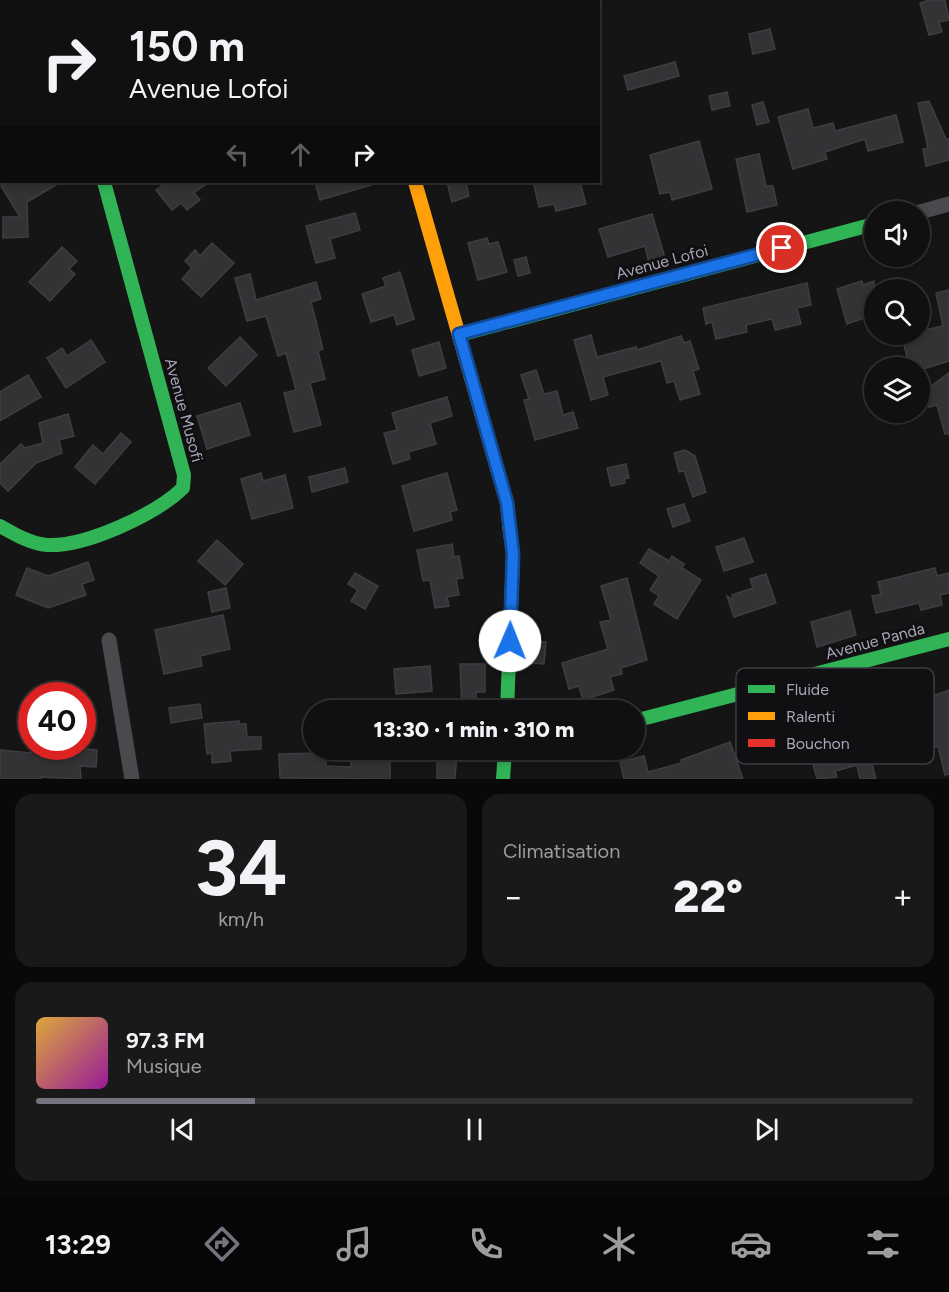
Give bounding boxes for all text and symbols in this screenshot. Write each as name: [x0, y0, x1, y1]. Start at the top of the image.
text: 150 m: [129, 21, 245, 72]
icon: right: [30, 24, 108, 102]
text: Avenue Lofoi: [129, 72, 288, 105]
icon: left: [221, 138, 254, 171]
icon: ahead: [284, 138, 317, 171]
icon: right: [347, 138, 380, 171]
map controls: [864, 201, 930, 423]
button: sound: [864, 201, 930, 267]
pin: [756, 222, 807, 273]
icon: arrive: [765, 231, 798, 264]
street label: Avenue Lofoi: [614, 241, 710, 283]
button: search: [864, 279, 930, 345]
street label: Avenue Musofi: [161, 356, 207, 464]
button: layers: [864, 357, 930, 423]
position arrow: [478, 609, 542, 673]
street label: Avenue Panda: [823, 619, 927, 663]
legend: [736, 668, 934, 764]
text: Fluide: [786, 680, 829, 699]
speed limit sign: 40: [18, 682, 96, 760]
text: Ralenti: [786, 707, 835, 726]
text: 13:30 · 1 min · 310 m: [374, 716, 574, 743]
text: Bouchon: [786, 734, 850, 753]
text: 34: [195, 821, 287, 915]
text: Climatisation: [503, 839, 620, 863]
text: 22°: [673, 869, 743, 923]
text: −: [503, 877, 524, 916]
text: +: [892, 877, 913, 916]
text: km/h: [218, 907, 264, 931]
text: 97.3 FM: [126, 1027, 205, 1054]
text: Musique: [126, 1054, 202, 1078]
icon: previous: [166, 1113, 199, 1146]
icon: pause: [458, 1113, 491, 1146]
icon: next: [750, 1113, 783, 1146]
icon: directions: [201, 1223, 243, 1265]
icon: music: [333, 1223, 375, 1265]
icon: phone: [465, 1223, 507, 1265]
icon: climate: [598, 1223, 640, 1265]
icon: car: [730, 1223, 772, 1265]
icon: filters: [862, 1223, 904, 1265]
text: 13:29: [45, 1228, 111, 1261]

